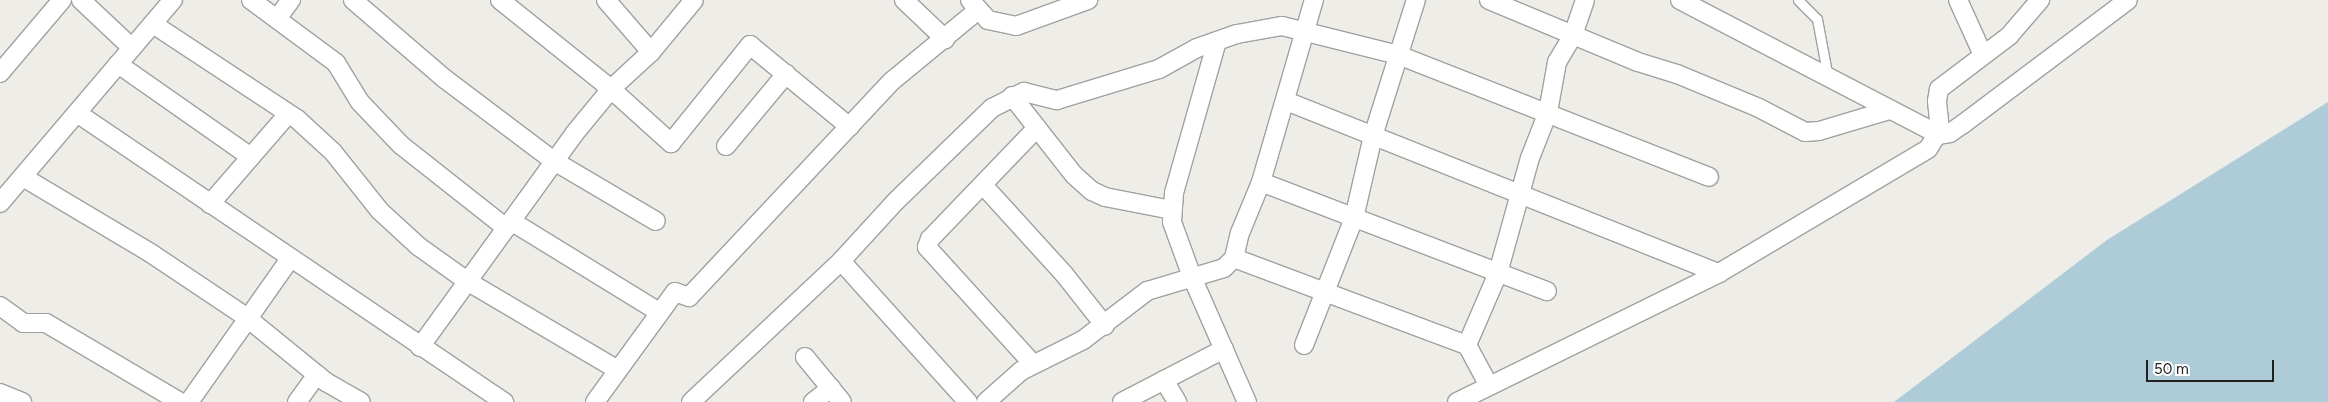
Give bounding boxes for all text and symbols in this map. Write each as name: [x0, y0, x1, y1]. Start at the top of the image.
scale bar: [2148, 350, 2276, 382]
text: 50 m: [2154, 360, 2189, 378]

